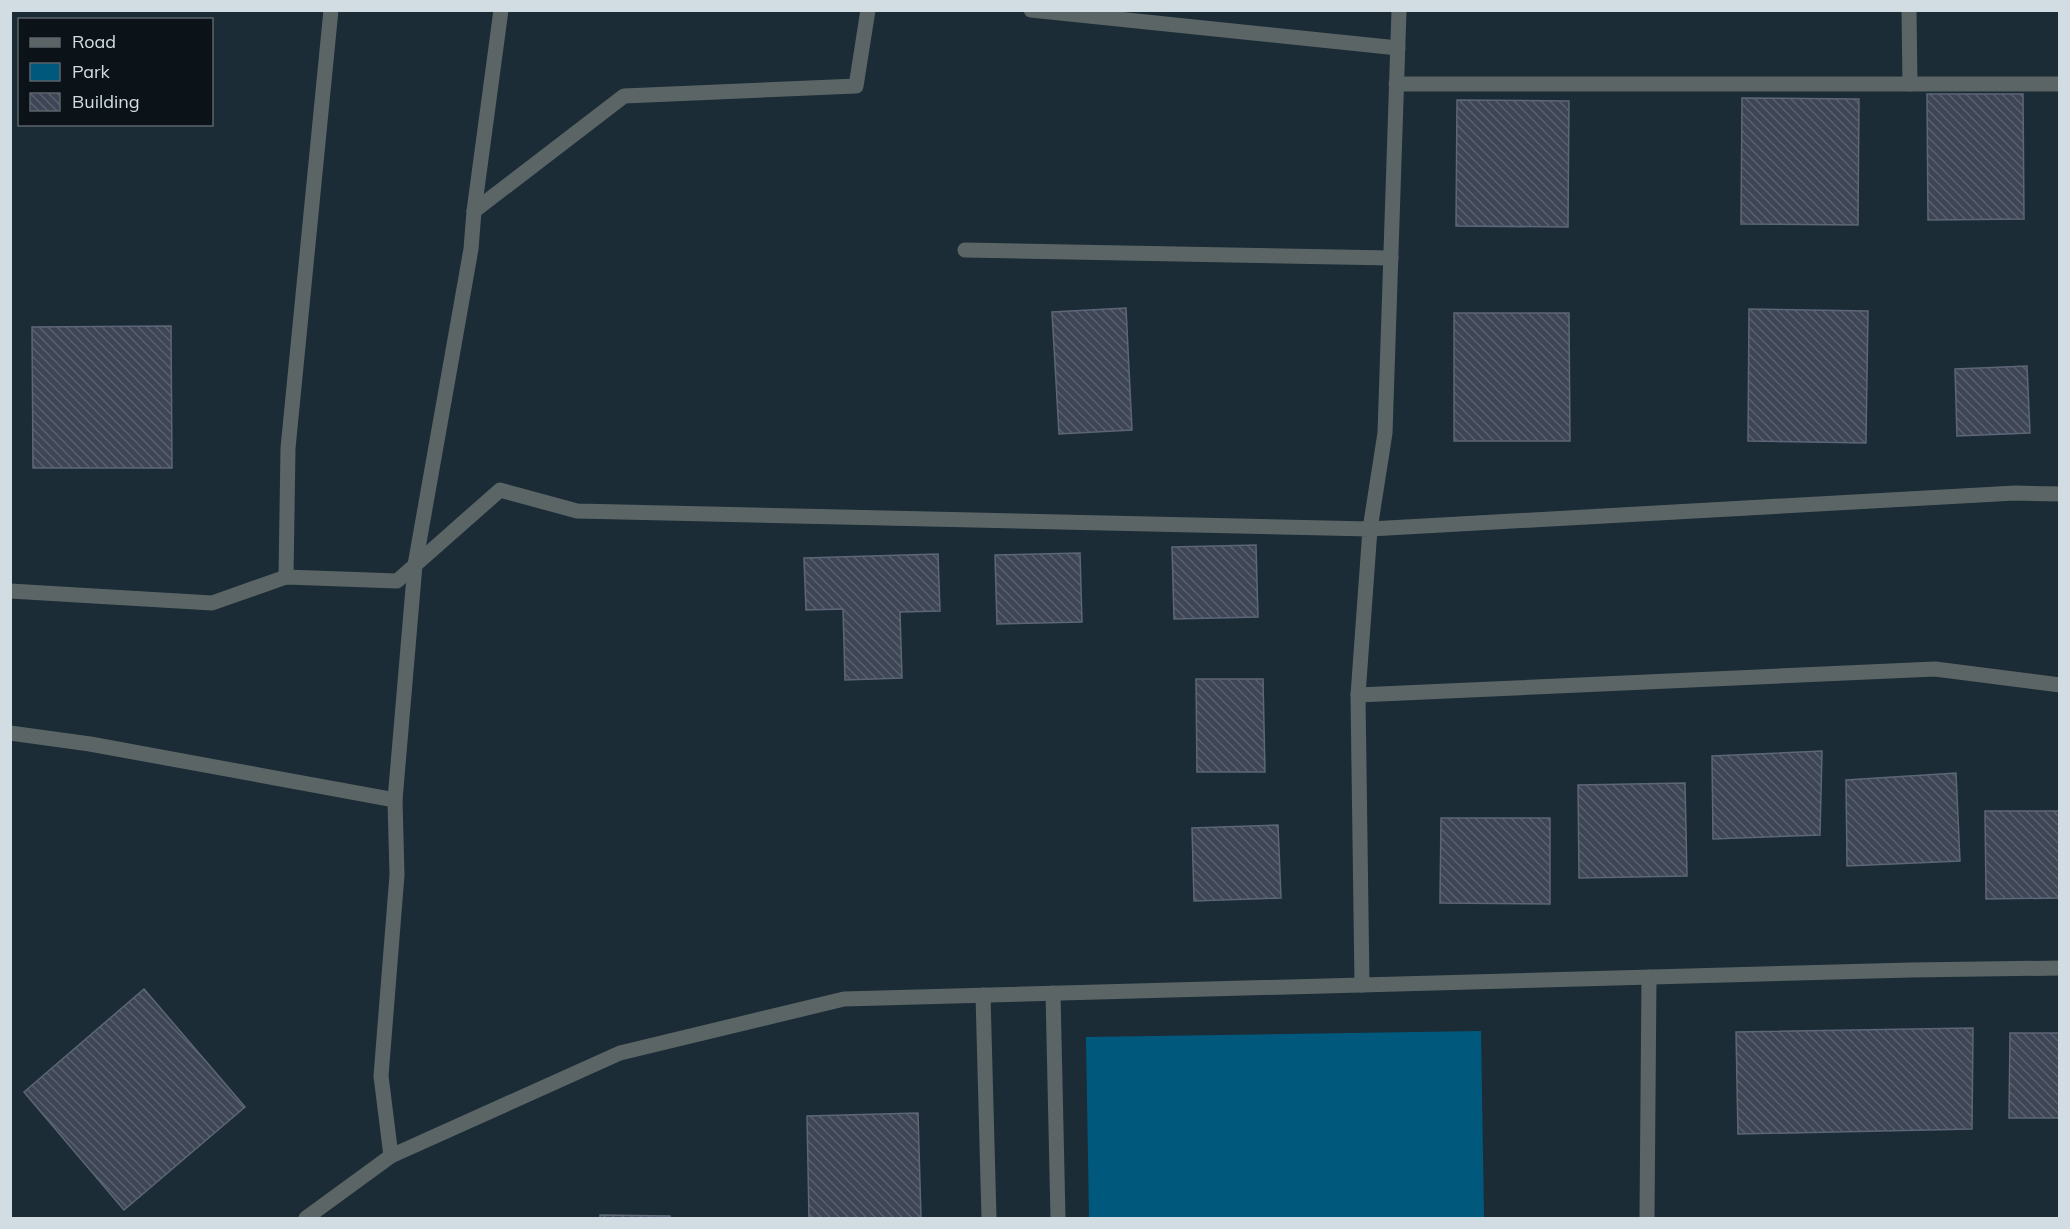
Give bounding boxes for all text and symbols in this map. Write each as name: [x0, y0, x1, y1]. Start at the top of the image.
legend: [18, 18, 213, 126]
text: Road: [72, 30, 116, 53]
text: Park: [72, 60, 111, 83]
text: Building: [72, 90, 140, 113]

